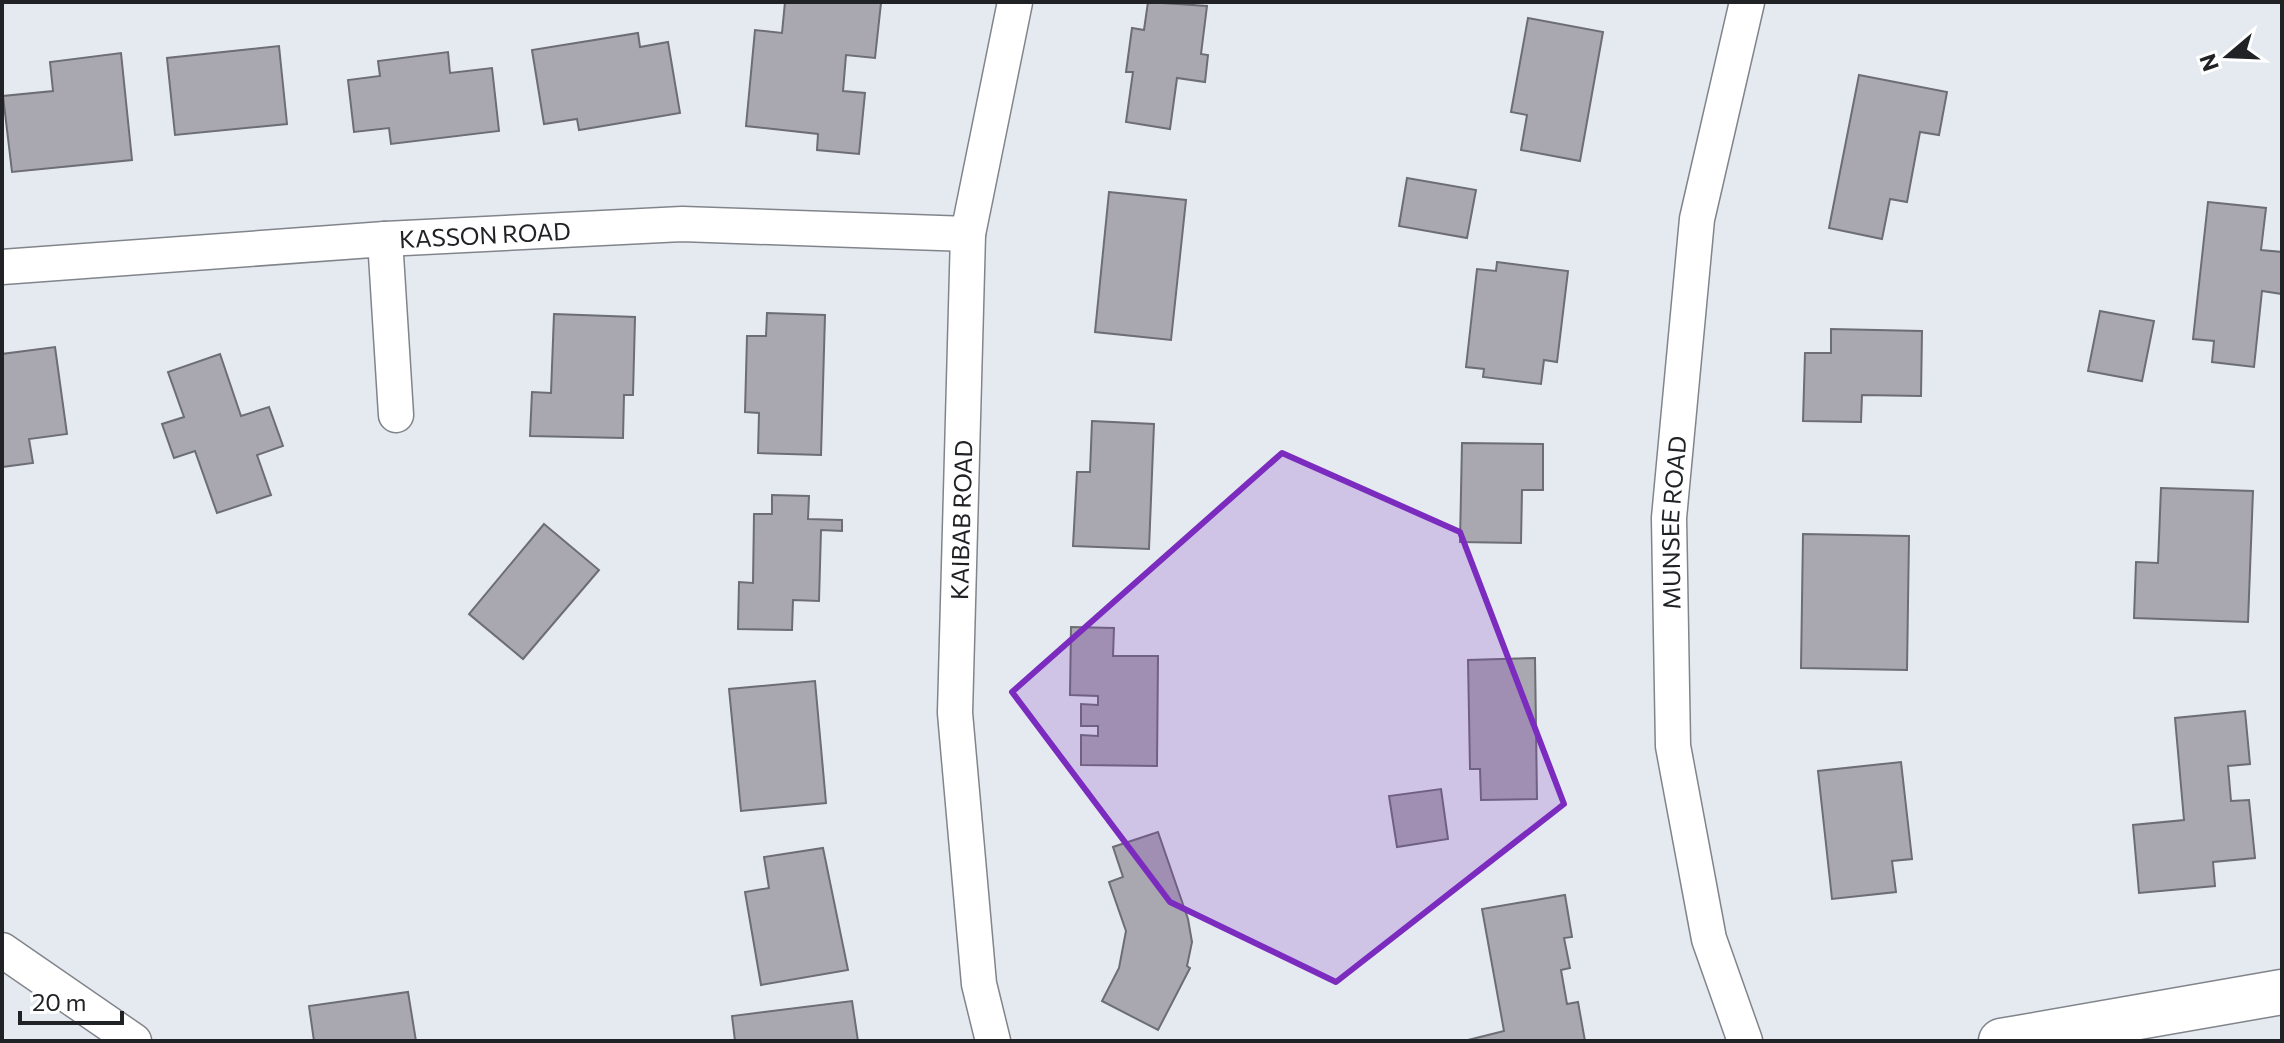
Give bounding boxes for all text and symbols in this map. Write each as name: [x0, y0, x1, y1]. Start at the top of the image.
north arrow: [2188, 16, 2268, 96]
text: N: [2193, 50, 2224, 75]
street label: KASSON ROAD: [398, 215, 571, 253]
street label: MUNSEE ROAD: [1654, 434, 1691, 610]
street label: KAIBAB ROAD: [944, 439, 977, 600]
scale bar: [20, 975, 122, 1025]
text: 20 m: [32, 987, 86, 1016]

